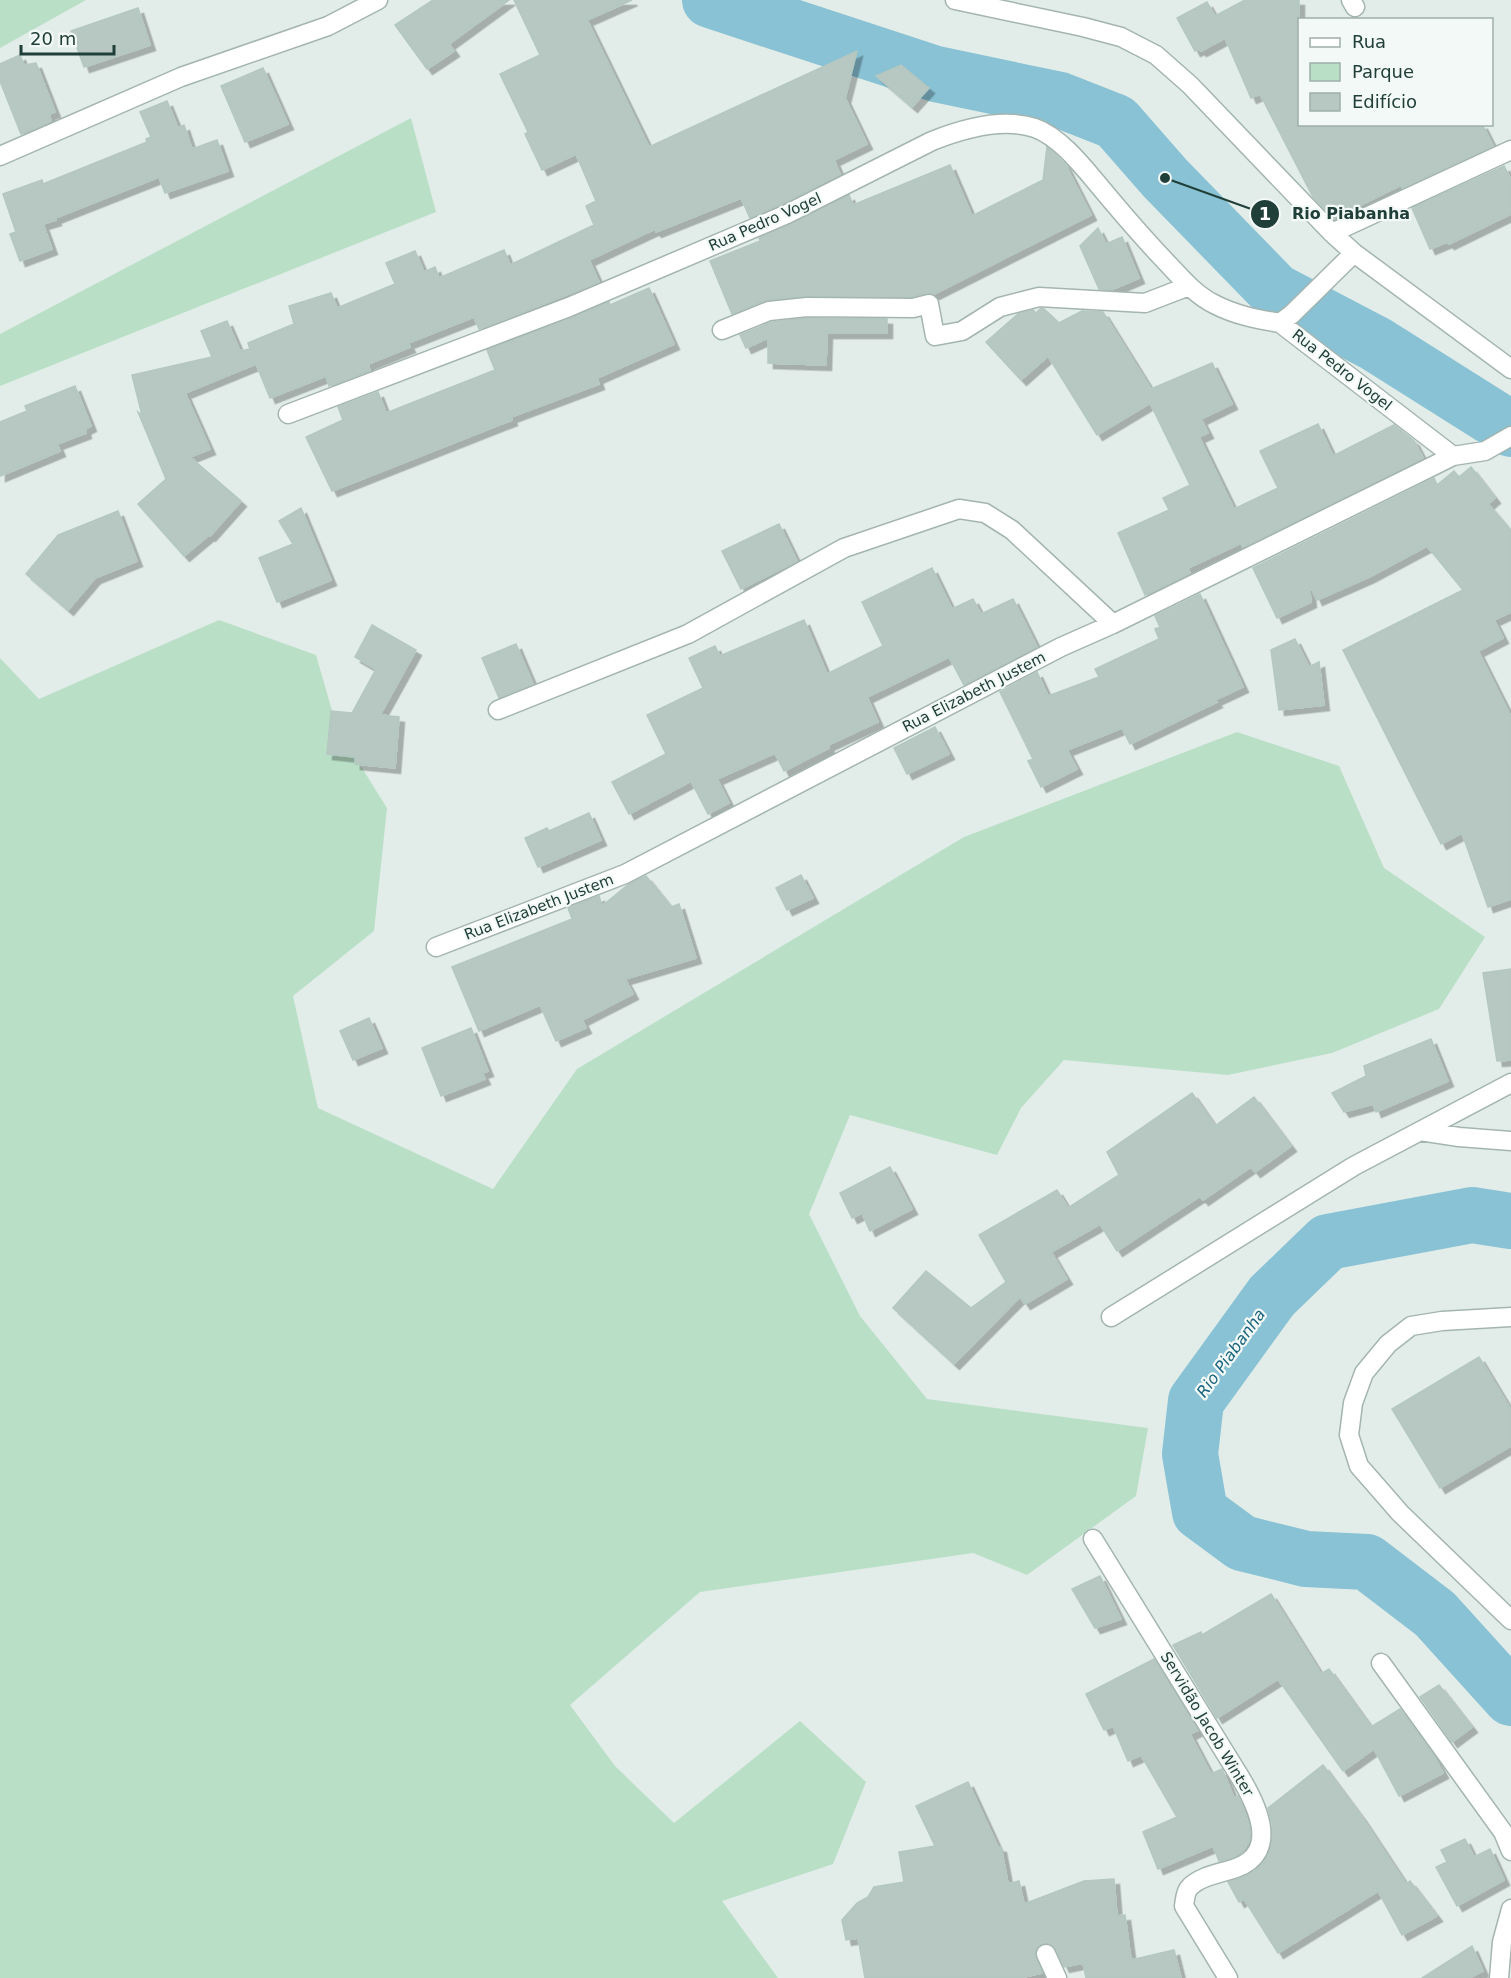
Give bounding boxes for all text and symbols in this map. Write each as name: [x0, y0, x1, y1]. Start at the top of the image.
scale bar: [21, 18, 114, 56]
legend: [1298, 18, 1493, 126]
text: 20 m: [30, 28, 76, 49]
text: Rua: [1352, 31, 1386, 52]
text: Parque: [1352, 61, 1414, 82]
text: Edifício: [1352, 91, 1417, 112]
street label: Rua Pedro Vogel: [706, 189, 824, 255]
callout: Rio Piabanha: [1250, 197, 1422, 231]
text: 1: [1259, 203, 1271, 224]
text: Rio Piabanha: [1292, 204, 1410, 223]
street label: Rua Pedro Vogel: [1289, 326, 1395, 414]
street label: Rua Elizabeth Justem: [899, 648, 1049, 736]
street label: Rua Elizabeth Justem: [462, 870, 616, 944]
water label: Rio Piabanha: [1193, 1305, 1269, 1401]
street label: Servidão Jacob Winter: [1157, 1648, 1258, 1800]

